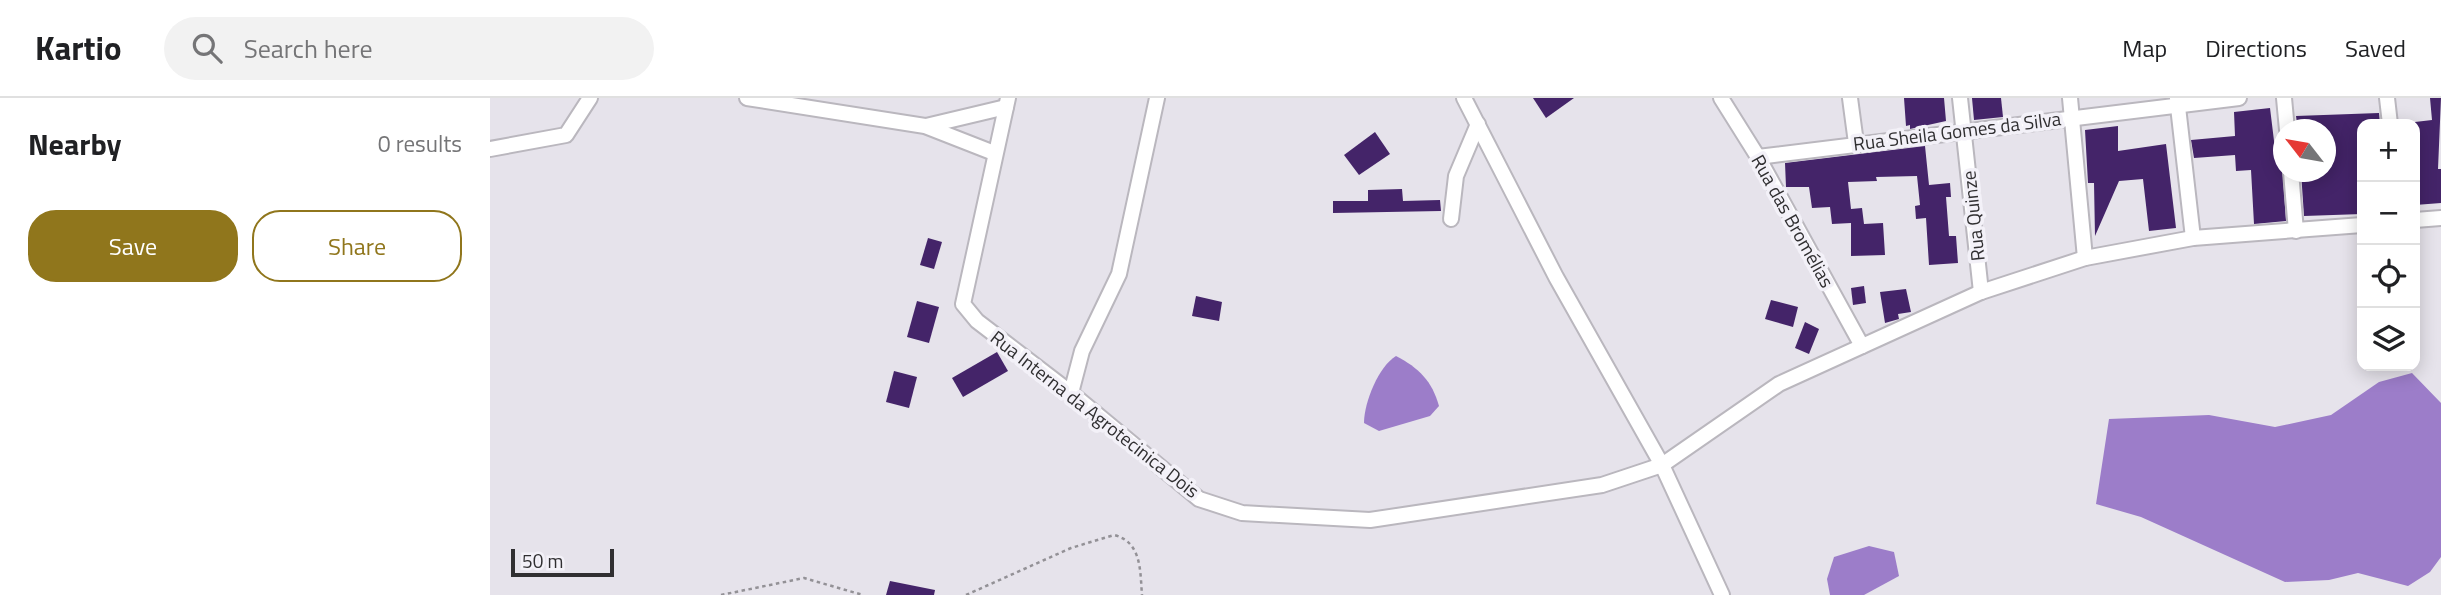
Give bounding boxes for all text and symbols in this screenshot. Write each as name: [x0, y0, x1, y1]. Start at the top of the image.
search box: [164, 17, 654, 80]
text: Kartio: [35, 23, 122, 73]
icon: search: [188, 29, 226, 67]
text: Search here: [244, 29, 373, 68]
text: Map: [2122, 30, 2167, 66]
text: Directions: [2205, 30, 2307, 66]
text: Saved: [2345, 30, 2406, 66]
street label: Rua Sheila Gomes da Silva: [1851, 103, 2063, 158]
north arrow: [2273, 119, 2336, 182]
map controls: [2357, 119, 2420, 371]
button: +: [2357, 119, 2420, 182]
text: Nearby: [28, 121, 121, 167]
text: 0 results: [378, 126, 462, 161]
street label: Rua das Bromélias: [1745, 149, 1842, 293]
street label: Rua Quinze: [1953, 169, 1992, 263]
button: −: [2357, 182, 2420, 245]
button: Save: [28, 210, 238, 282]
button: Share: [252, 210, 462, 282]
button: locate: [2357, 245, 2420, 308]
button: layers: [2357, 308, 2420, 371]
street label: Rua Interna da Agrotecinica Dois: [985, 323, 1206, 505]
scale bar: [511, 546, 614, 578]
text: 50 m: [522, 546, 563, 575]

